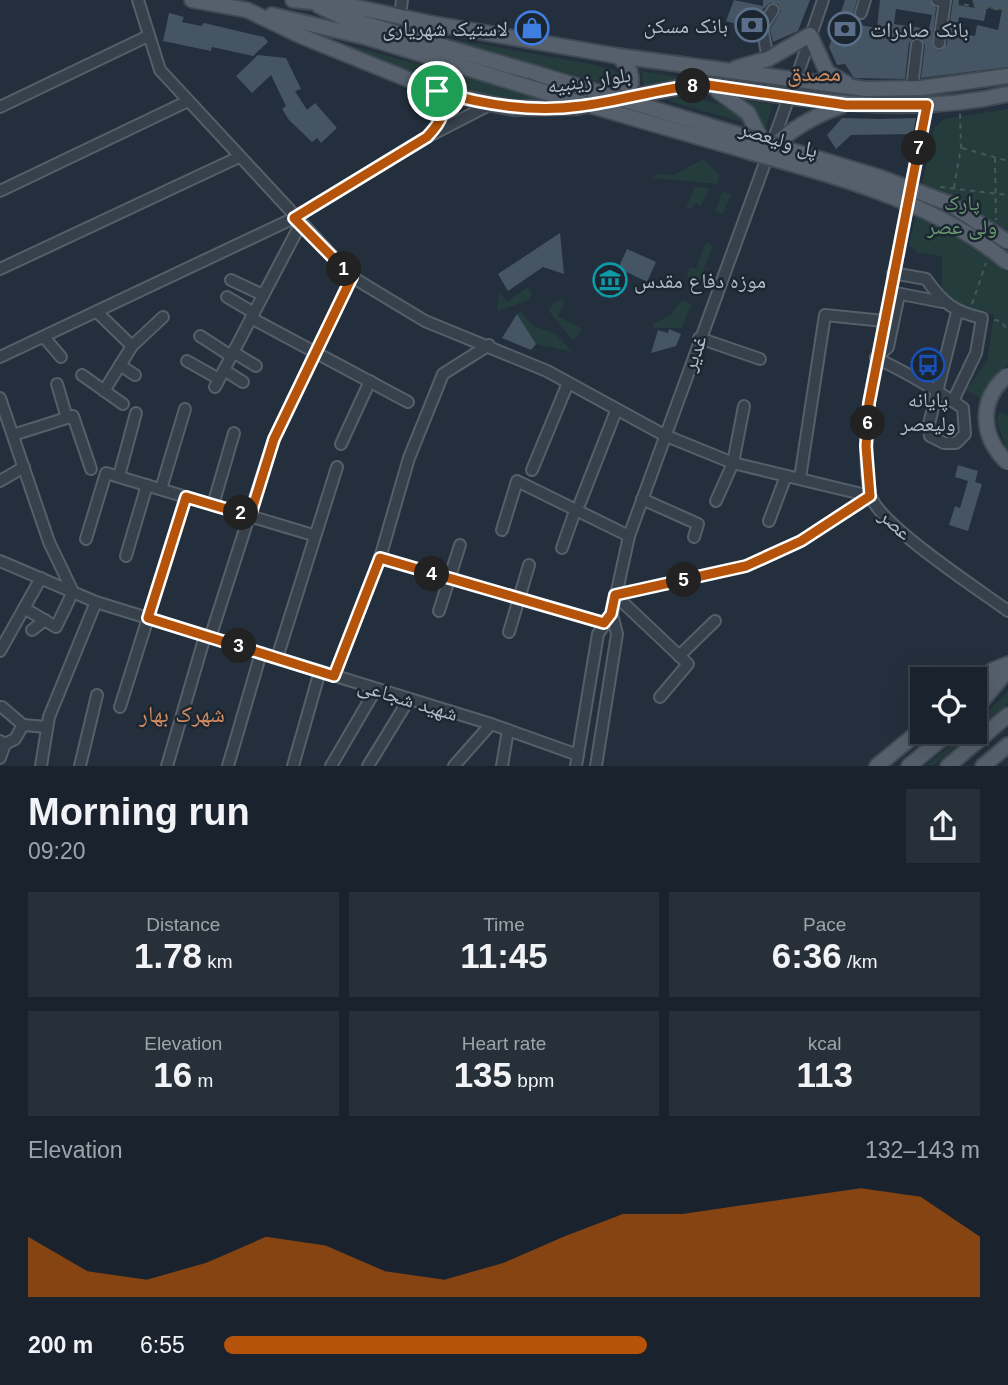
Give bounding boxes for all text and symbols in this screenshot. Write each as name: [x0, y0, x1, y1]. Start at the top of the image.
bank icon: بانک مسکن: [733, 6, 771, 44]
shop icon: لاستیک شهریاری: [513, 9, 551, 47]
bank icon: بانک صادرات: [826, 10, 864, 48]
place label: بانک مسکن: [644, 14, 728, 39]
place label: لاستیک شهریاری: [382, 17, 508, 41]
place label: بانک صادرات: [870, 18, 969, 41]
district label: مصدق: [787, 60, 841, 87]
pin: [407, 61, 467, 121]
street label: بلوار زینبیه: [546, 63, 632, 98]
pin: 8: [676, 68, 710, 104]
icon: arrive: [418, 72, 456, 110]
text: 8: [687, 75, 698, 96]
street label: پل ولیعصر: [735, 116, 821, 164]
pin: 7: [902, 130, 936, 166]
text: 7: [913, 137, 924, 158]
park label: پارک ولی عصر: [926, 191, 997, 240]
pin: 1: [326, 252, 362, 286]
text: 1: [338, 258, 349, 279]
museum icon: موزه دفاع مقدس: [591, 261, 629, 299]
place label: موزه دفاع مقدس: [634, 269, 766, 294]
street label: غدیر: [677, 332, 711, 375]
bus stop icon: پایانه ولیعصر: [909, 346, 947, 384]
place label: پایانه ولیعصر: [899, 388, 956, 435]
pin: 6: [850, 406, 886, 440]
text: 6: [862, 412, 873, 433]
pin: 2: [224, 496, 258, 530]
text: 2: [235, 502, 246, 523]
street label: عصر: [874, 503, 917, 545]
pin: 4: [414, 556, 450, 592]
pin: 5: [666, 562, 702, 598]
text: 4: [426, 563, 437, 584]
text: 5: [678, 569, 689, 590]
pin: 3: [222, 628, 256, 664]
text: 3: [233, 635, 244, 656]
map controls: [910, 667, 987, 744]
button: locate: [910, 667, 987, 744]
street label: شهید شجاعی: [355, 673, 461, 727]
district label: شهرک بهار: [138, 701, 225, 728]
button: share: [906, 789, 980, 863]
text: Morning run: [28, 791, 250, 833]
text: 09:20: [28, 838, 86, 864]
text: Distance: [146, 914, 220, 935]
text: Time: [483, 914, 525, 935]
text: Pace: [803, 914, 846, 935]
text: 1.78: [134, 936, 202, 975]
text: 11:45: [460, 936, 548, 975]
text: 6:36: [772, 936, 842, 975]
text: km: [202, 951, 233, 972]
text: /km: [842, 951, 878, 972]
text: Elevation: [144, 1033, 222, 1054]
text: Heart rate: [462, 1033, 546, 1054]
text: kcal: [808, 1033, 842, 1054]
text: 16: [153, 1055, 192, 1094]
text: 135: [454, 1055, 512, 1094]
text: 113: [796, 1055, 853, 1094]
text: m: [192, 1070, 213, 1091]
text: bpm: [512, 1070, 554, 1091]
text: Elevation: [28, 1137, 123, 1163]
text: 132–143 m: [865, 1137, 980, 1163]
text: 200 m: [28, 1332, 93, 1358]
text: 6:55: [140, 1332, 185, 1358]

